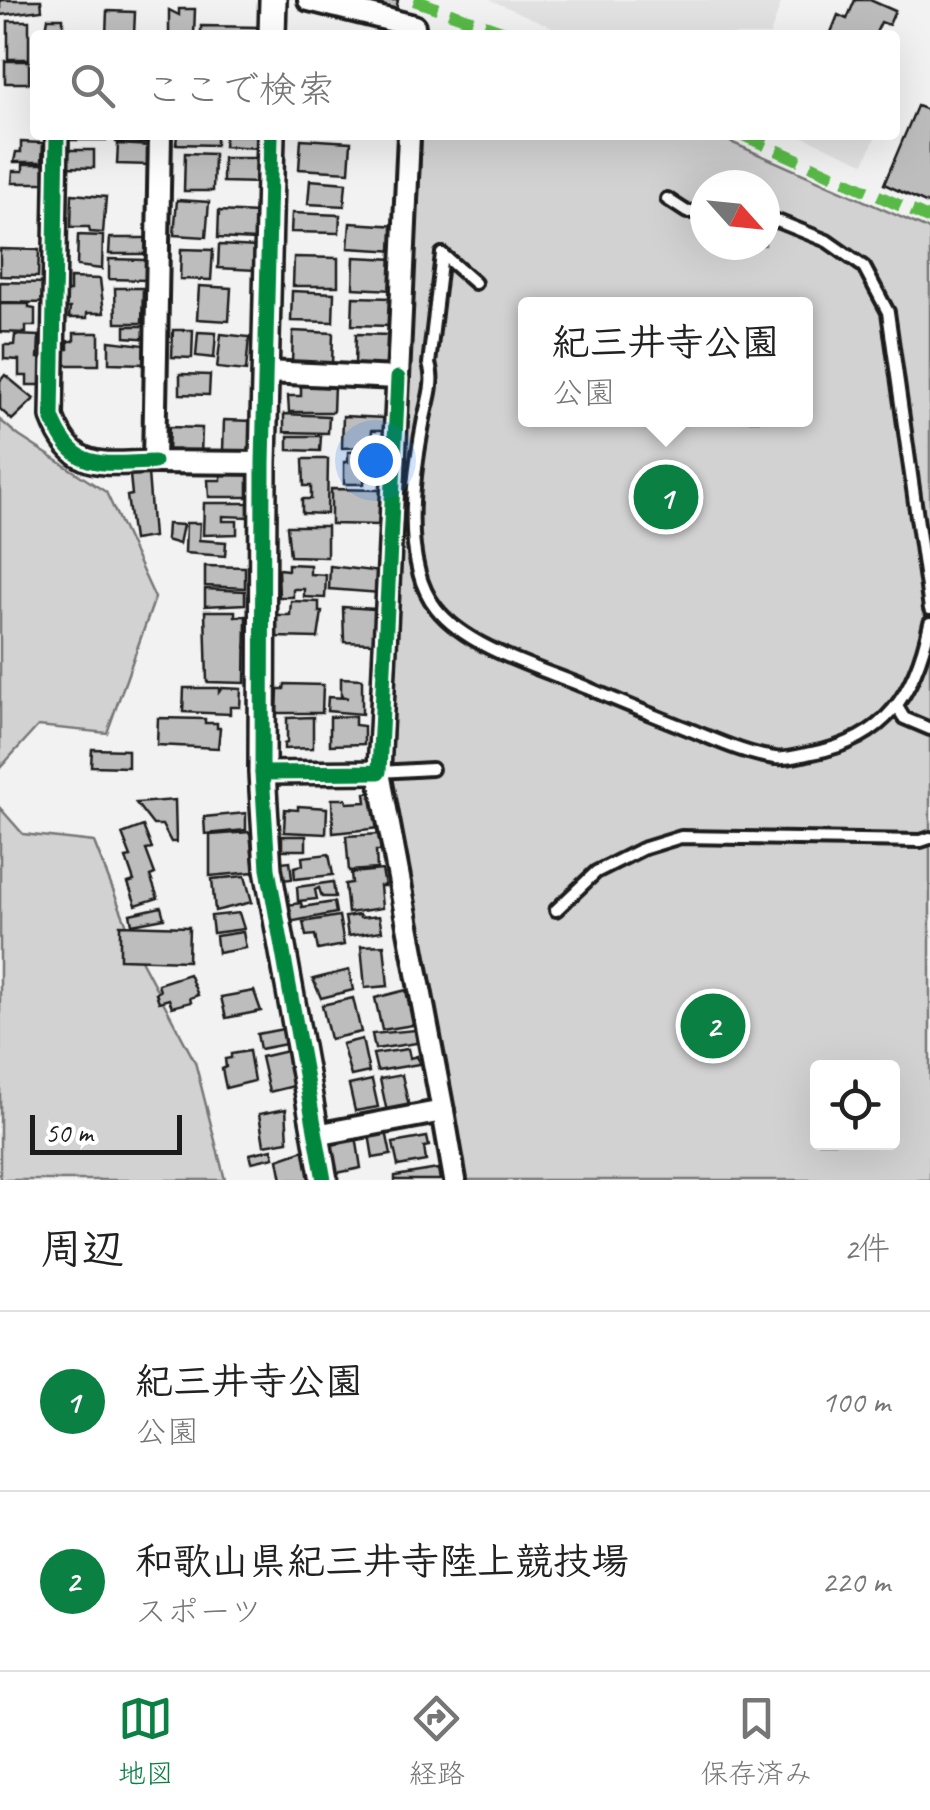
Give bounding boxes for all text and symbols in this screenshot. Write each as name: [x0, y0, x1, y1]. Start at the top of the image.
search box: [30, 30, 900, 140]
icon: search: [65, 58, 120, 113]
text: ここで検索: [145, 66, 335, 113]
north arrow: [690, 170, 780, 260]
popup: [518, 297, 813, 427]
text: 紀三井寺公園: [551, 319, 780, 366]
text: 公園: [551, 372, 616, 413]
your location: [350, 435, 401, 486]
pin: 1: [634, 460, 698, 534]
pin: 2: [680, 988, 746, 1064]
map controls: [810, 1060, 900, 1150]
button: locate: [810, 1060, 900, 1150]
scale bar: [30, 1110, 182, 1154]
text: 50 m: [45, 1115, 93, 1150]
text: 周辺: [40, 1223, 124, 1276]
text: 2件: [844, 1228, 890, 1269]
text: 紀三井寺公園: [135, 1358, 363, 1405]
text: 1: [65, 1381, 80, 1422]
text: 100 m: [821, 1381, 890, 1422]
text: 公園: [135, 1411, 199, 1452]
text: 和歌山県紀三井寺陸上競技場: [135, 1538, 629, 1585]
text: 2: [65, 1561, 80, 1602]
text: 220 m: [821, 1561, 890, 1602]
text: スポーツ: [135, 1591, 262, 1632]
tab: 地図: [118, 1691, 174, 1791]
tab: 経路: [409, 1691, 465, 1791]
tab: 保存済み: [700, 1691, 812, 1791]

